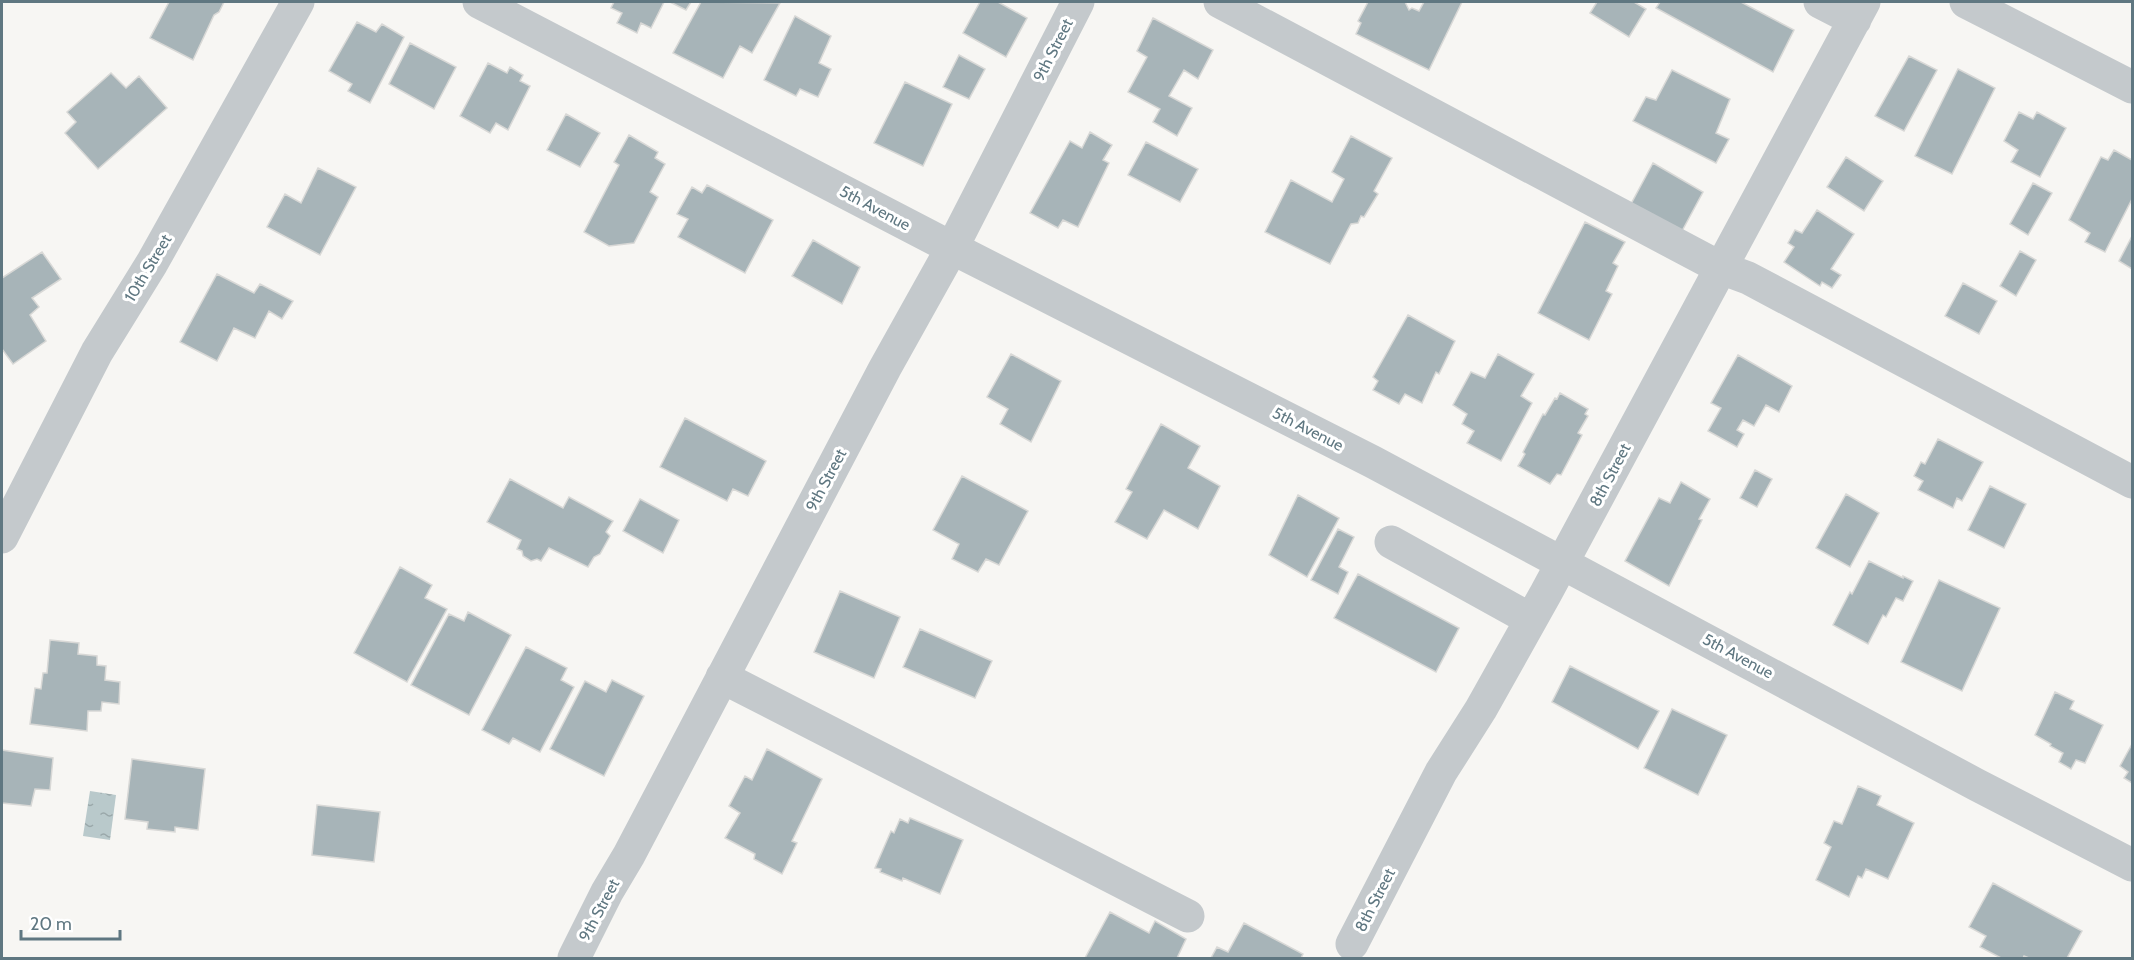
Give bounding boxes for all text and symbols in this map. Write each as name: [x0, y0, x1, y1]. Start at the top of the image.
street label: 9th Street: [1029, 15, 1077, 85]
street label: 5th Avenue: [837, 182, 913, 234]
street label: 10th Street: [120, 230, 176, 305]
street label: 5th Avenue: [1269, 403, 1347, 455]
street label: 8th Street: [1586, 440, 1635, 510]
street label: 9th Street: [802, 445, 851, 514]
street label: 5th Avenue: [1700, 630, 1776, 682]
street label: 8th Street: [1351, 865, 1399, 935]
street label: 9th Street: [575, 875, 624, 944]
scale bar: [21, 903, 120, 941]
text: 20 m: [30, 913, 72, 935]

